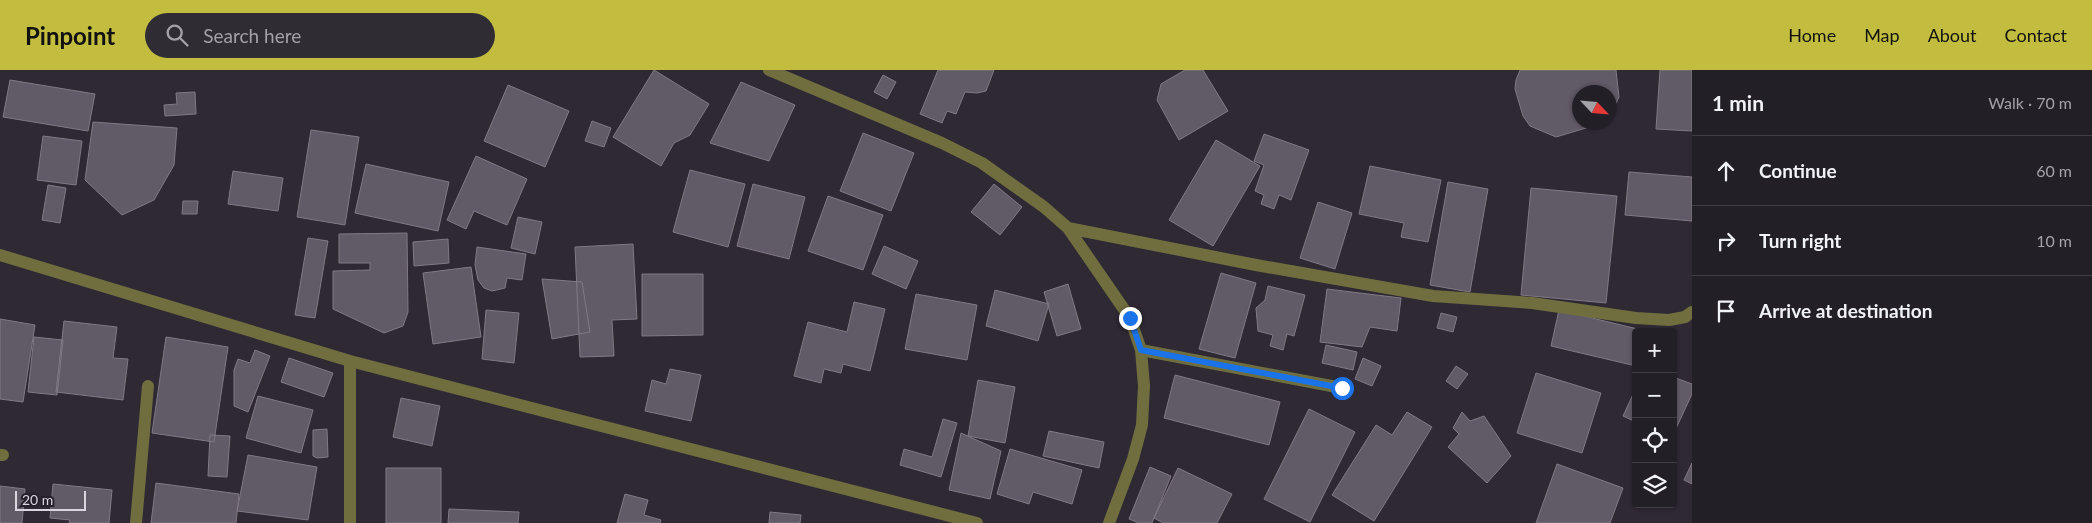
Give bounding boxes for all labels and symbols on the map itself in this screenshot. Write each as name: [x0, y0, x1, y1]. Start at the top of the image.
north arrow: [1572, 85, 1617, 130]
route end: [1119, 307, 1142, 330]
route start: [1331, 377, 1354, 400]
scale bar: [15, 488, 86, 511]

